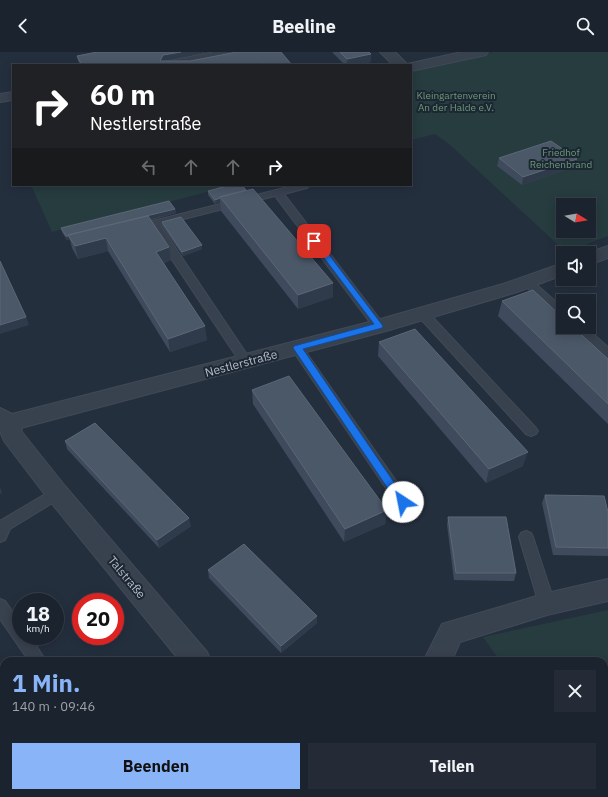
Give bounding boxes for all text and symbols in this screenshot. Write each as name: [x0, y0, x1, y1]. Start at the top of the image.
icon: back: [12, 15, 34, 37]
text: Beeline: [272, 15, 336, 38]
icon: search: [574, 15, 596, 37]
text: 60 m: [90, 76, 155, 113]
icon: right: [24, 80, 76, 132]
park label: Kleingartenverein An der Halde e.V.: [416, 89, 496, 114]
text: Nestlerstraße: [90, 112, 201, 135]
park label: Friedhof Reichenbrand: [530, 146, 592, 171]
icon: left: [138, 156, 160, 178]
icon: ahead: [180, 156, 202, 178]
icon: ahead: [222, 156, 244, 178]
icon: right: [264, 156, 286, 178]
north arrow: [556, 198, 596, 238]
map controls: [556, 198, 596, 334]
pin: [297, 224, 331, 258]
icon: arrive: [303, 230, 325, 252]
button: sound: [556, 246, 596, 286]
button: search: [556, 294, 596, 334]
street label: Nestlerstraße: [203, 346, 279, 380]
position arrow: [382, 481, 424, 523]
street label: Talstraße: [105, 553, 149, 602]
speed limit sign: 20: [72, 593, 124, 645]
text: 18: [26, 600, 50, 627]
text: km/h: [26, 622, 50, 635]
text: 1 Min.: [12, 667, 80, 699]
button: close: [554, 670, 596, 712]
text: 140 m · 09:46: [12, 698, 95, 715]
button: Beenden: [12, 743, 300, 789]
button: Teilen: [308, 743, 596, 789]

